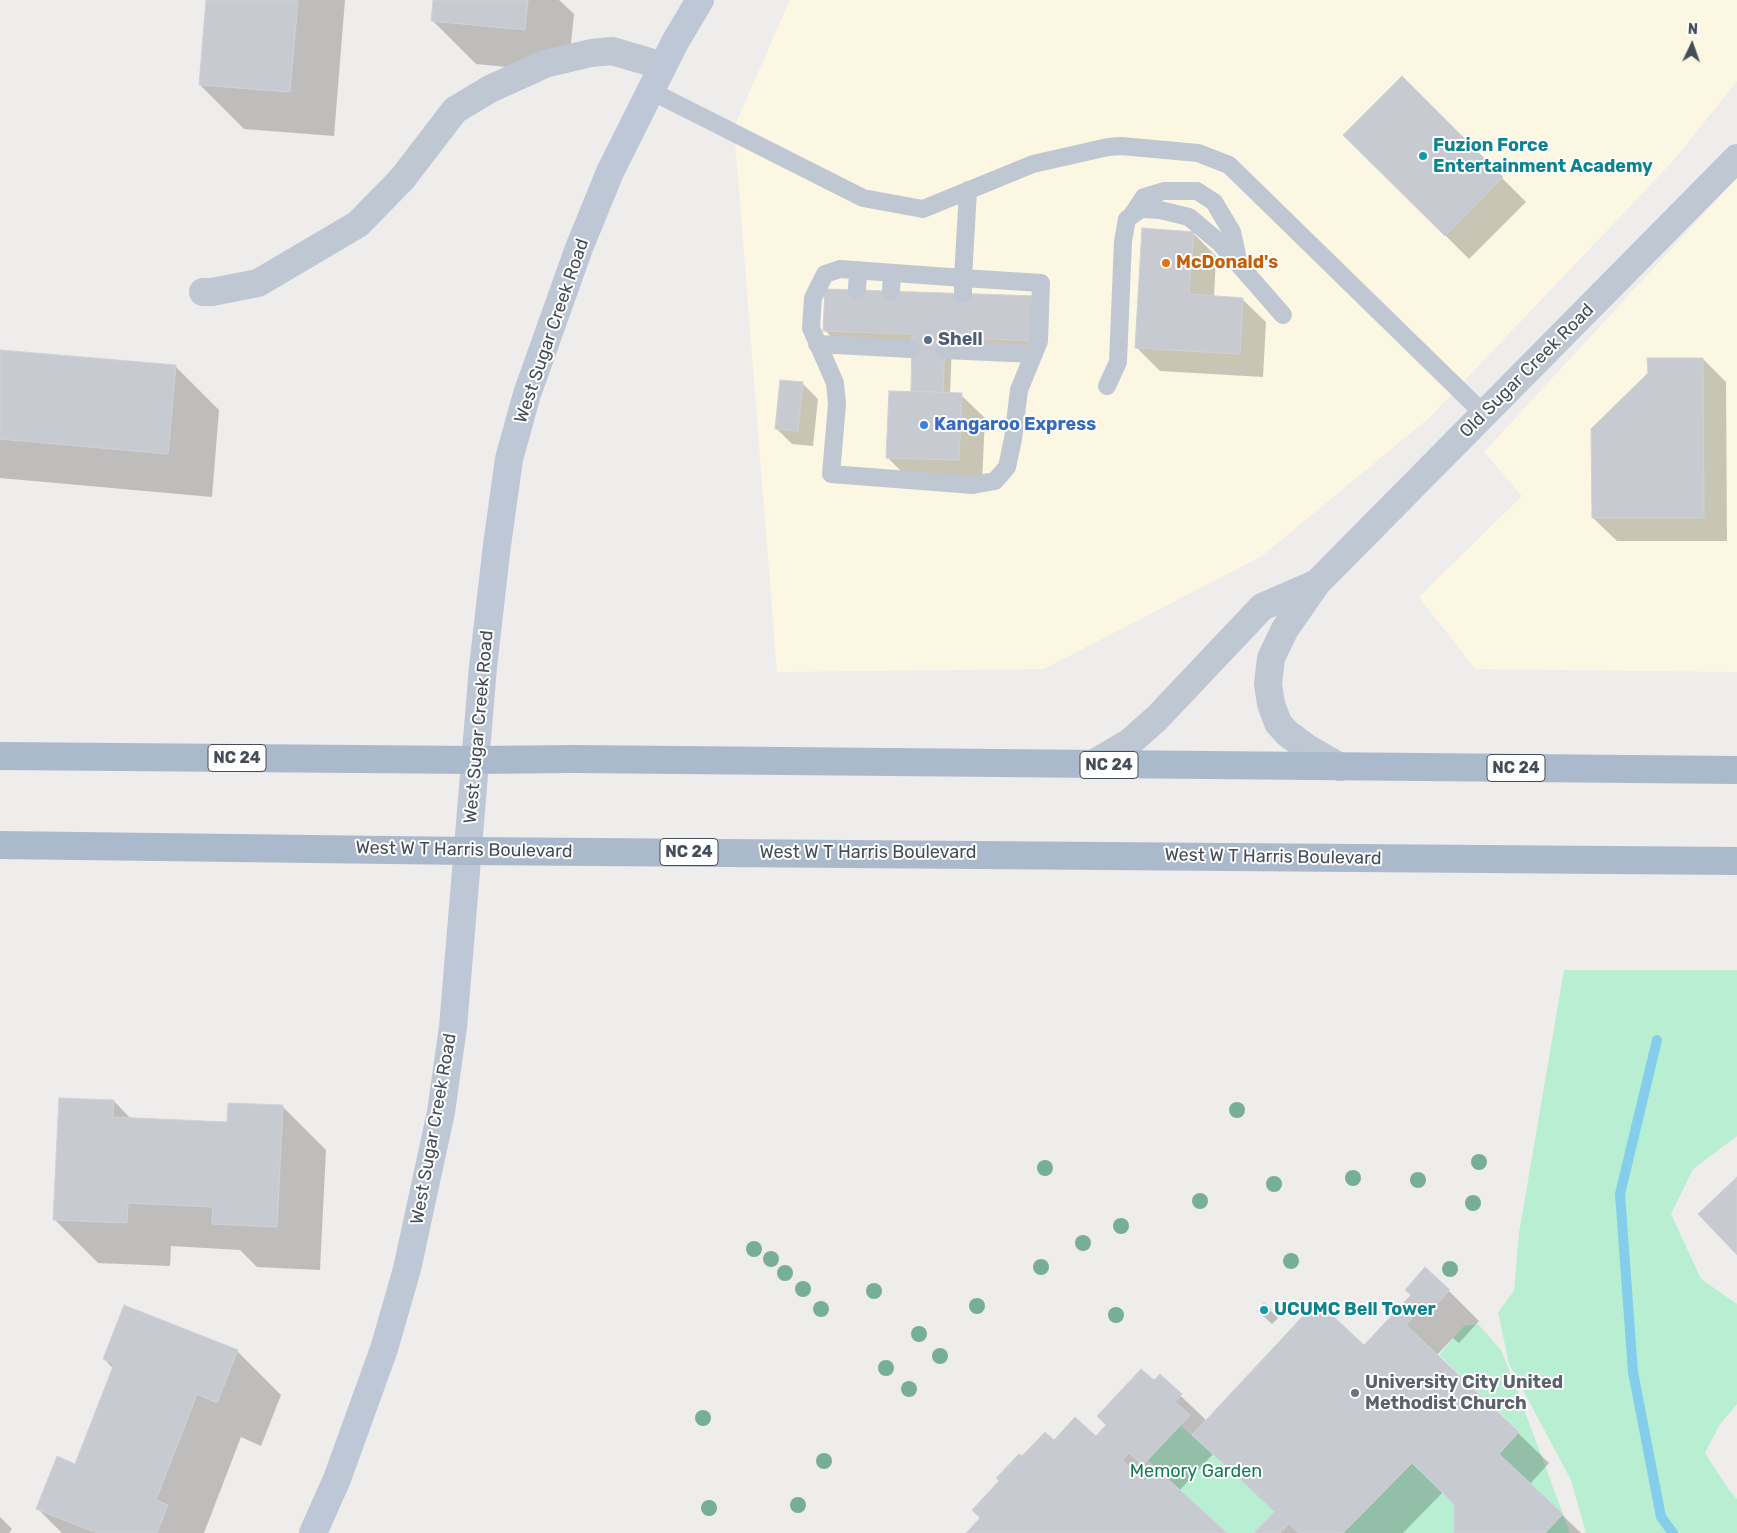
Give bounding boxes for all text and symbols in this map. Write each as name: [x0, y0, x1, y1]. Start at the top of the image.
north arrow: [1667, 20, 1717, 70]
text: N: [1687, 21, 1698, 38]
place label: Fuzion Force Entertainment Academy: [1433, 135, 1653, 178]
marker: Fuzion Force Entertainment Academy: [1417, 150, 1429, 162]
street label: West Sugar Creek Road: [510, 236, 594, 426]
place label: McDonald's: [1176, 252, 1278, 274]
marker: McDonald's: [1160, 257, 1172, 269]
street label: Old Sugar Creek Road: [1455, 299, 1599, 443]
place label: Shell: [938, 329, 983, 351]
marker: Shell: [922, 334, 934, 346]
place label: Kangaroo Express: [934, 414, 1096, 436]
marker: Kangaroo Express: [918, 419, 930, 431]
street label: West Sugar Creek Road: [460, 629, 498, 825]
road number: NC 24: [208, 744, 266, 771]
road number: NC 24: [1080, 752, 1138, 778]
road number: NC 24: [1487, 754, 1545, 781]
street label: West W T Harris Boulevard: [355, 837, 573, 863]
road number: NC 24: [660, 839, 718, 866]
street label: West W T Harris Boulevard: [759, 842, 977, 864]
street label: West W T Harris Boulevard: [1164, 844, 1382, 870]
street label: West Sugar Creek Road: [407, 1032, 461, 1226]
place label: UCUMC Bell Tower: [1274, 1299, 1436, 1321]
marker: UCUMC Bell Tower: [1258, 1304, 1270, 1316]
place label: University City United Methodist Church: [1365, 1372, 1563, 1415]
marker: University City United Methodist Church: [1349, 1387, 1361, 1399]
park label: Memory Garden: [1130, 1461, 1262, 1483]

